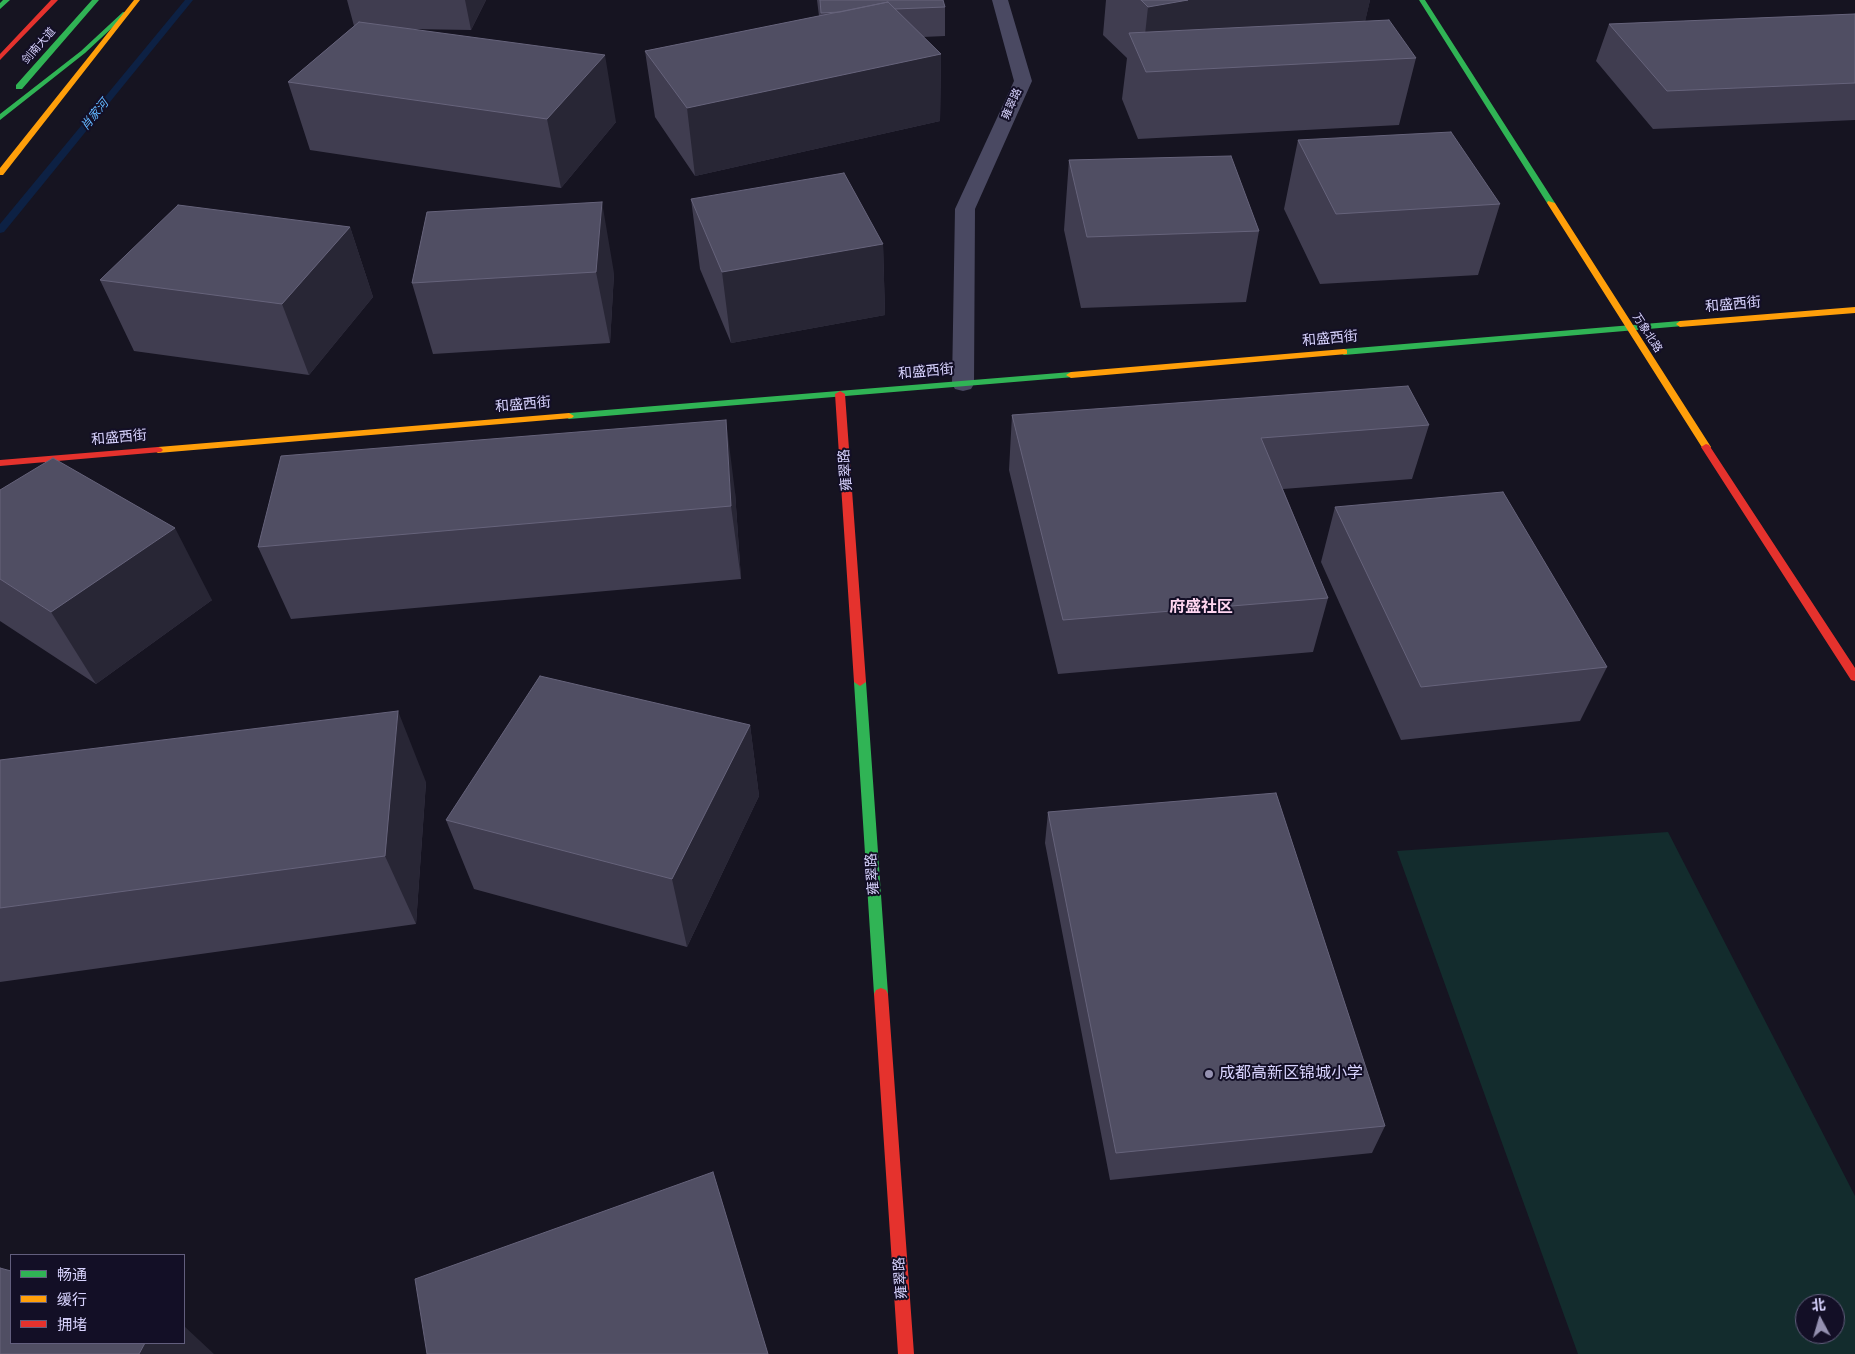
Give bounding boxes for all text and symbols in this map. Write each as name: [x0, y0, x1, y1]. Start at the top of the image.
street label: 剑南大道: [20, 25, 58, 67]
street label: 雍翠路: [999, 86, 1025, 122]
water label: 肖家河: [78, 96, 112, 134]
street label: 和盛西街: [1704, 294, 1762, 316]
street label: 万象北路: [1629, 311, 1665, 355]
street label: 和盛西街: [1301, 328, 1359, 350]
street label: 和盛西街: [897, 361, 955, 383]
street label: 和盛西街: [494, 394, 552, 416]
street label: 和盛西街: [90, 427, 148, 449]
street label: 雍翠路: [836, 448, 856, 492]
district label: 府盛社区: [1169, 598, 1233, 618]
street label: 雍翠路: [863, 852, 883, 896]
place label: 成都高新区锦城小学: [1219, 1064, 1363, 1084]
marker: 成都高新区锦城小学: [1203, 1068, 1215, 1080]
legend: [10, 1254, 185, 1344]
street label: 雍翠路: [891, 1256, 911, 1300]
text: 畅通: [57, 1266, 87, 1283]
text: 缓行: [57, 1291, 87, 1308]
north arrow: [1795, 1294, 1845, 1344]
text: 北: [1811, 1296, 1826, 1314]
text: 拥堵: [57, 1316, 87, 1333]

